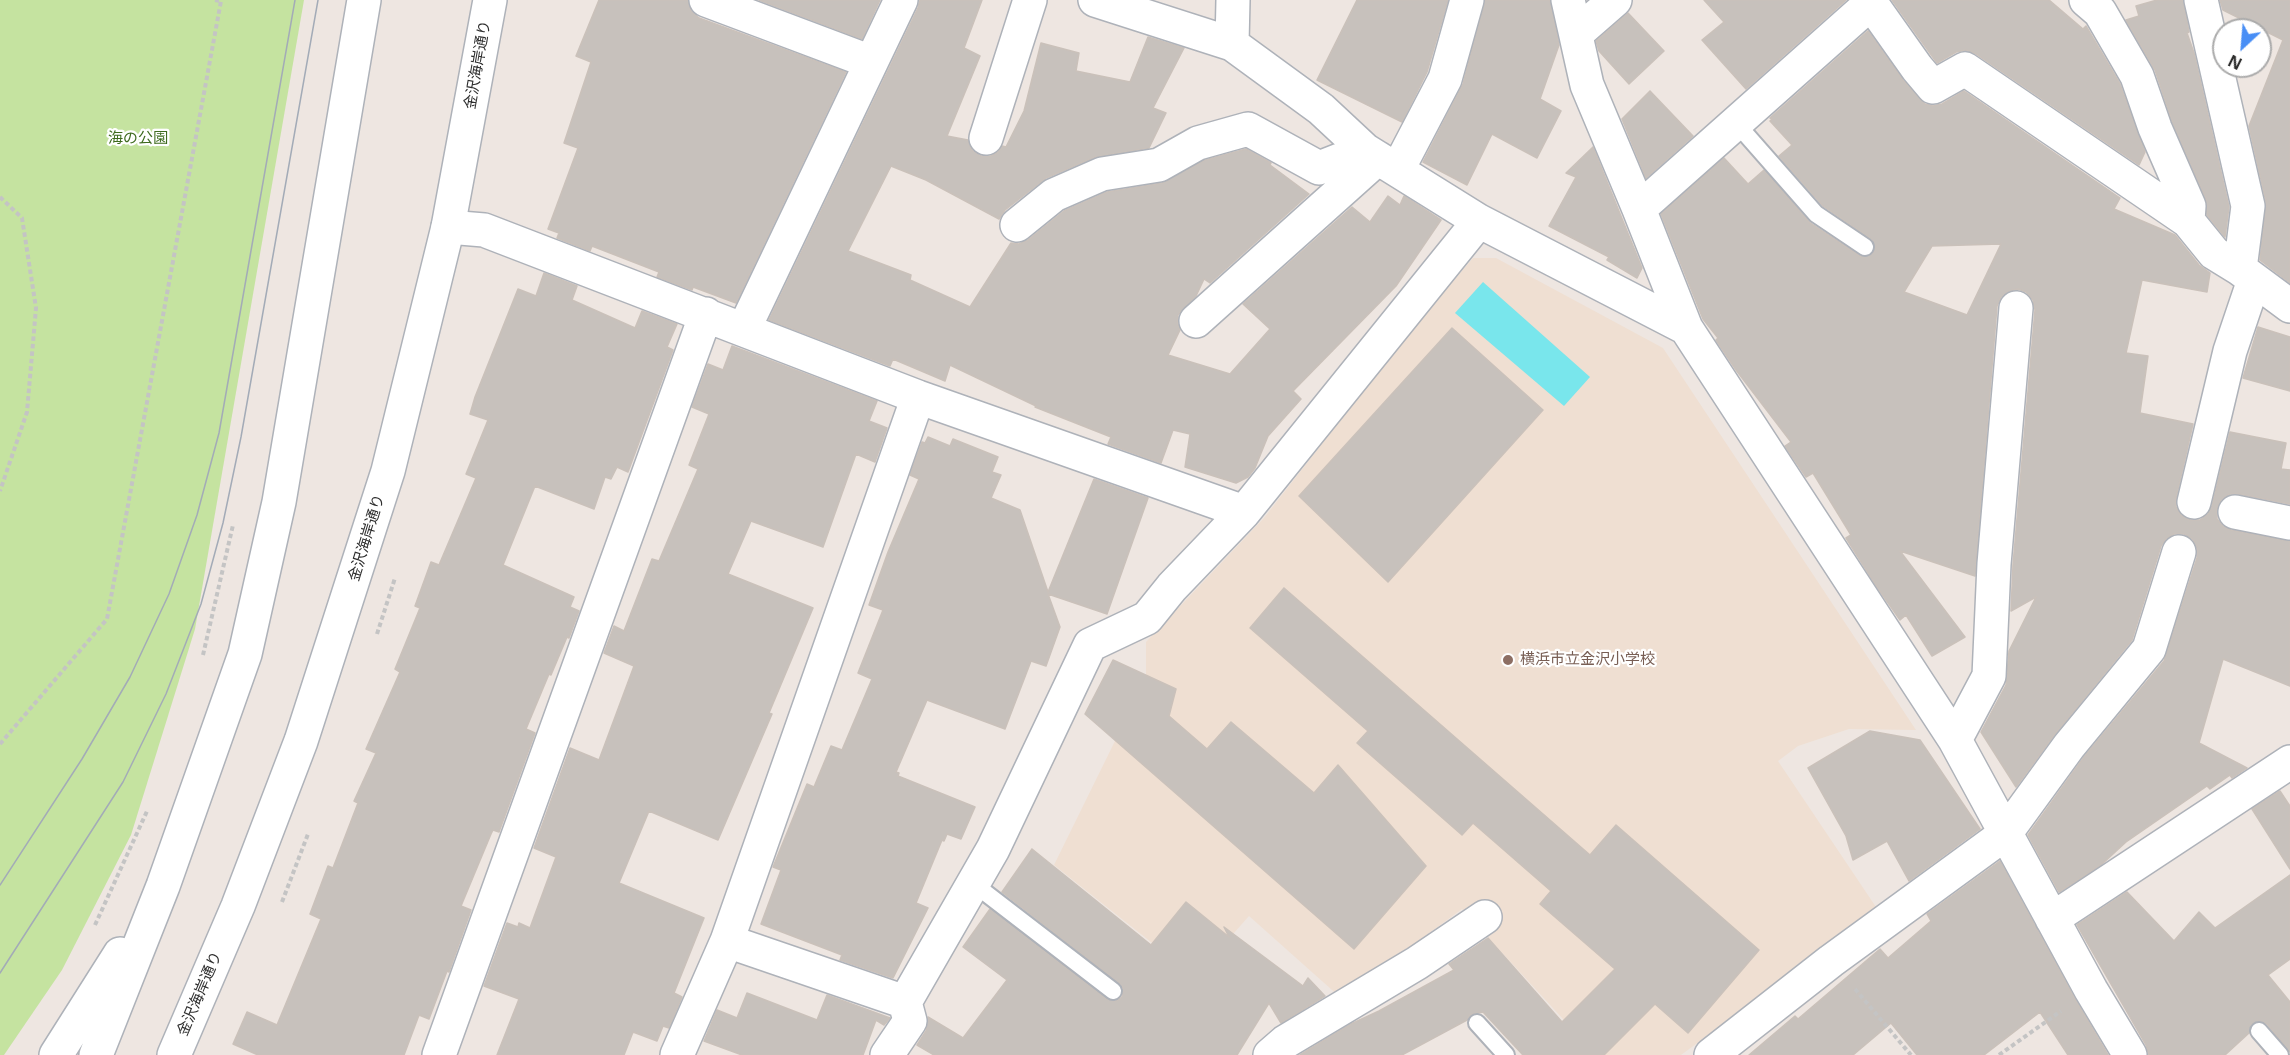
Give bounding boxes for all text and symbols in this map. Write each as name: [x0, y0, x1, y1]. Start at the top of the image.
north arrow: [2212, 18, 2272, 78]
street label: 金沢海岸通り: [461, 19, 495, 111]
text: N: [2224, 50, 2246, 75]
park label: 海の公園: [108, 130, 168, 148]
street label: 金沢海岸通り: [345, 492, 389, 584]
place label: 横浜市立金沢小学校: [1520, 651, 1655, 669]
marker: 横浜市立金沢小学校: [1501, 653, 1515, 667]
street label: 金沢海岸通り: [174, 949, 226, 1039]

